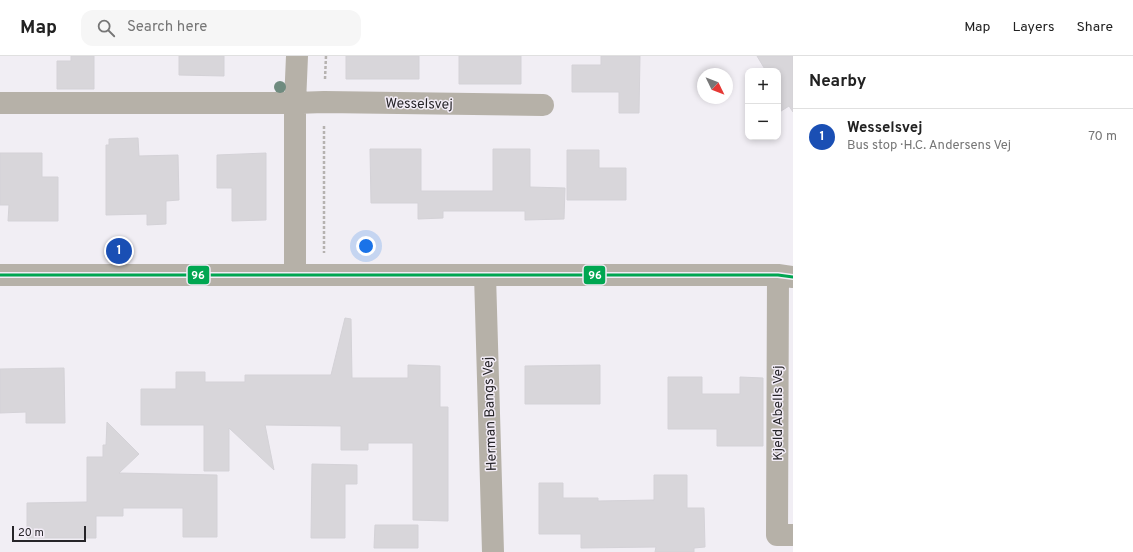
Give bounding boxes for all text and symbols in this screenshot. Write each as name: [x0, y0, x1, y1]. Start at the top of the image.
search box: [81, 10, 361, 46]
text: Map: [20, 16, 57, 40]
icon: search: [95, 17, 117, 39]
text: Search here: [127, 18, 207, 37]
text: Map: [964, 19, 990, 36]
text: Layers: [1012, 19, 1054, 36]
text: Share: [1076, 19, 1113, 36]
north arrow: [697, 68, 733, 104]
map controls: [745, 68, 781, 140]
button: +: [745, 68, 781, 104]
text: Nearby: [809, 71, 866, 93]
street label: Wesselsvej: [385, 95, 453, 114]
button: −: [745, 104, 781, 140]
text: Wesselsvej: [847, 119, 922, 138]
text: 1: [819, 129, 825, 145]
text: 70 m: [1088, 129, 1117, 145]
text: Bus stop · H.C. Andersens Vej: [847, 138, 1011, 154]
pin: 1: [106, 236, 132, 266]
your location: [356, 236, 376, 256]
line badge: 96: [187, 265, 210, 285]
line badge: 96: [583, 265, 606, 285]
text: 96: [191, 269, 205, 283]
text: 96: [588, 269, 602, 283]
street label: Herman Bangs Vej: [480, 356, 501, 471]
street label: Kjeld Abells Vej: [770, 365, 787, 461]
scale bar: [12, 524, 86, 543]
text: 20 m: [18, 526, 44, 540]

